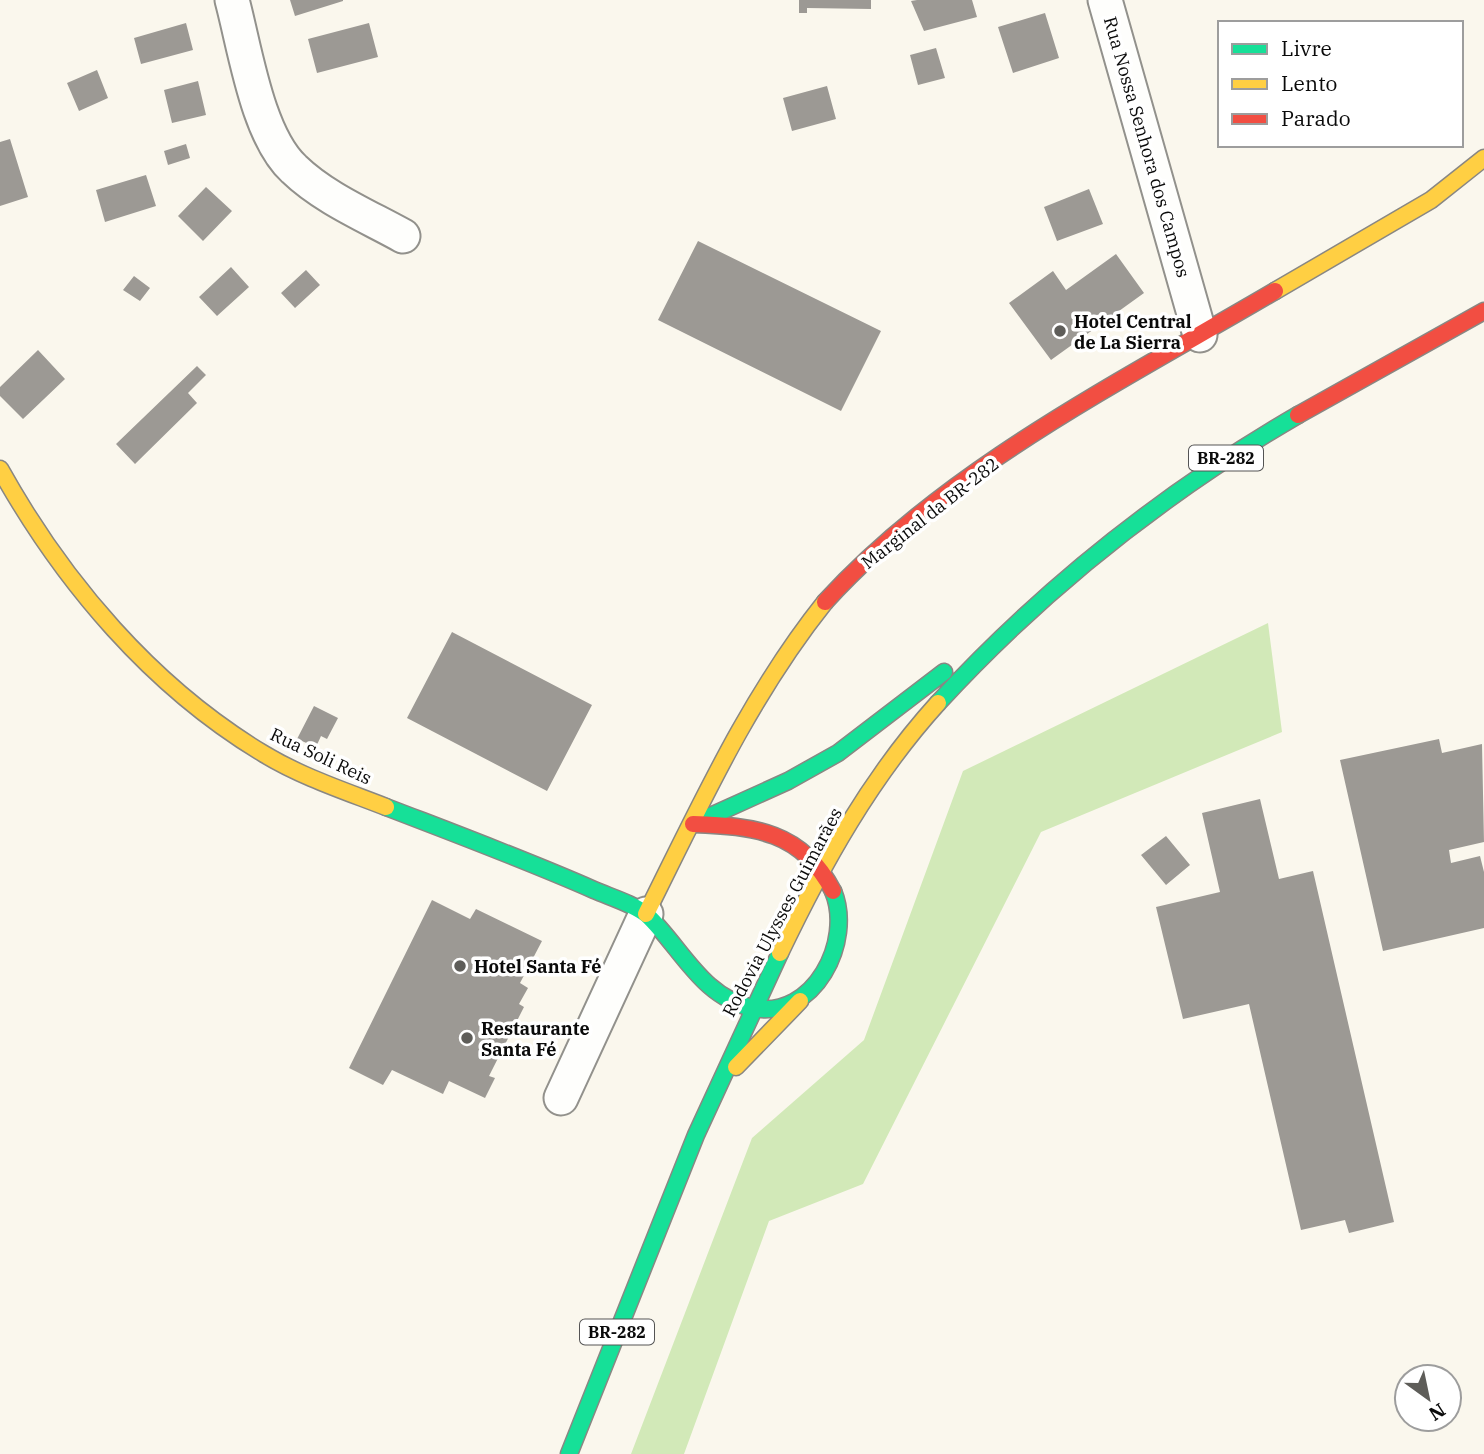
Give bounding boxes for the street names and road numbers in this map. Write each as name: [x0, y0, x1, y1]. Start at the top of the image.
street label: Rua Nossa Senhora dos Campos: [1099, 14, 1195, 280]
road number: BR-282: [1189, 446, 1263, 471]
street label: Marginal da BR-282: [857, 452, 1003, 574]
street label: Rua Soli Reis: [267, 723, 375, 789]
street label: Rodovia Ulysses Guimarães: [717, 804, 847, 1020]
road number: BR-282: [580, 1320, 654, 1344]

